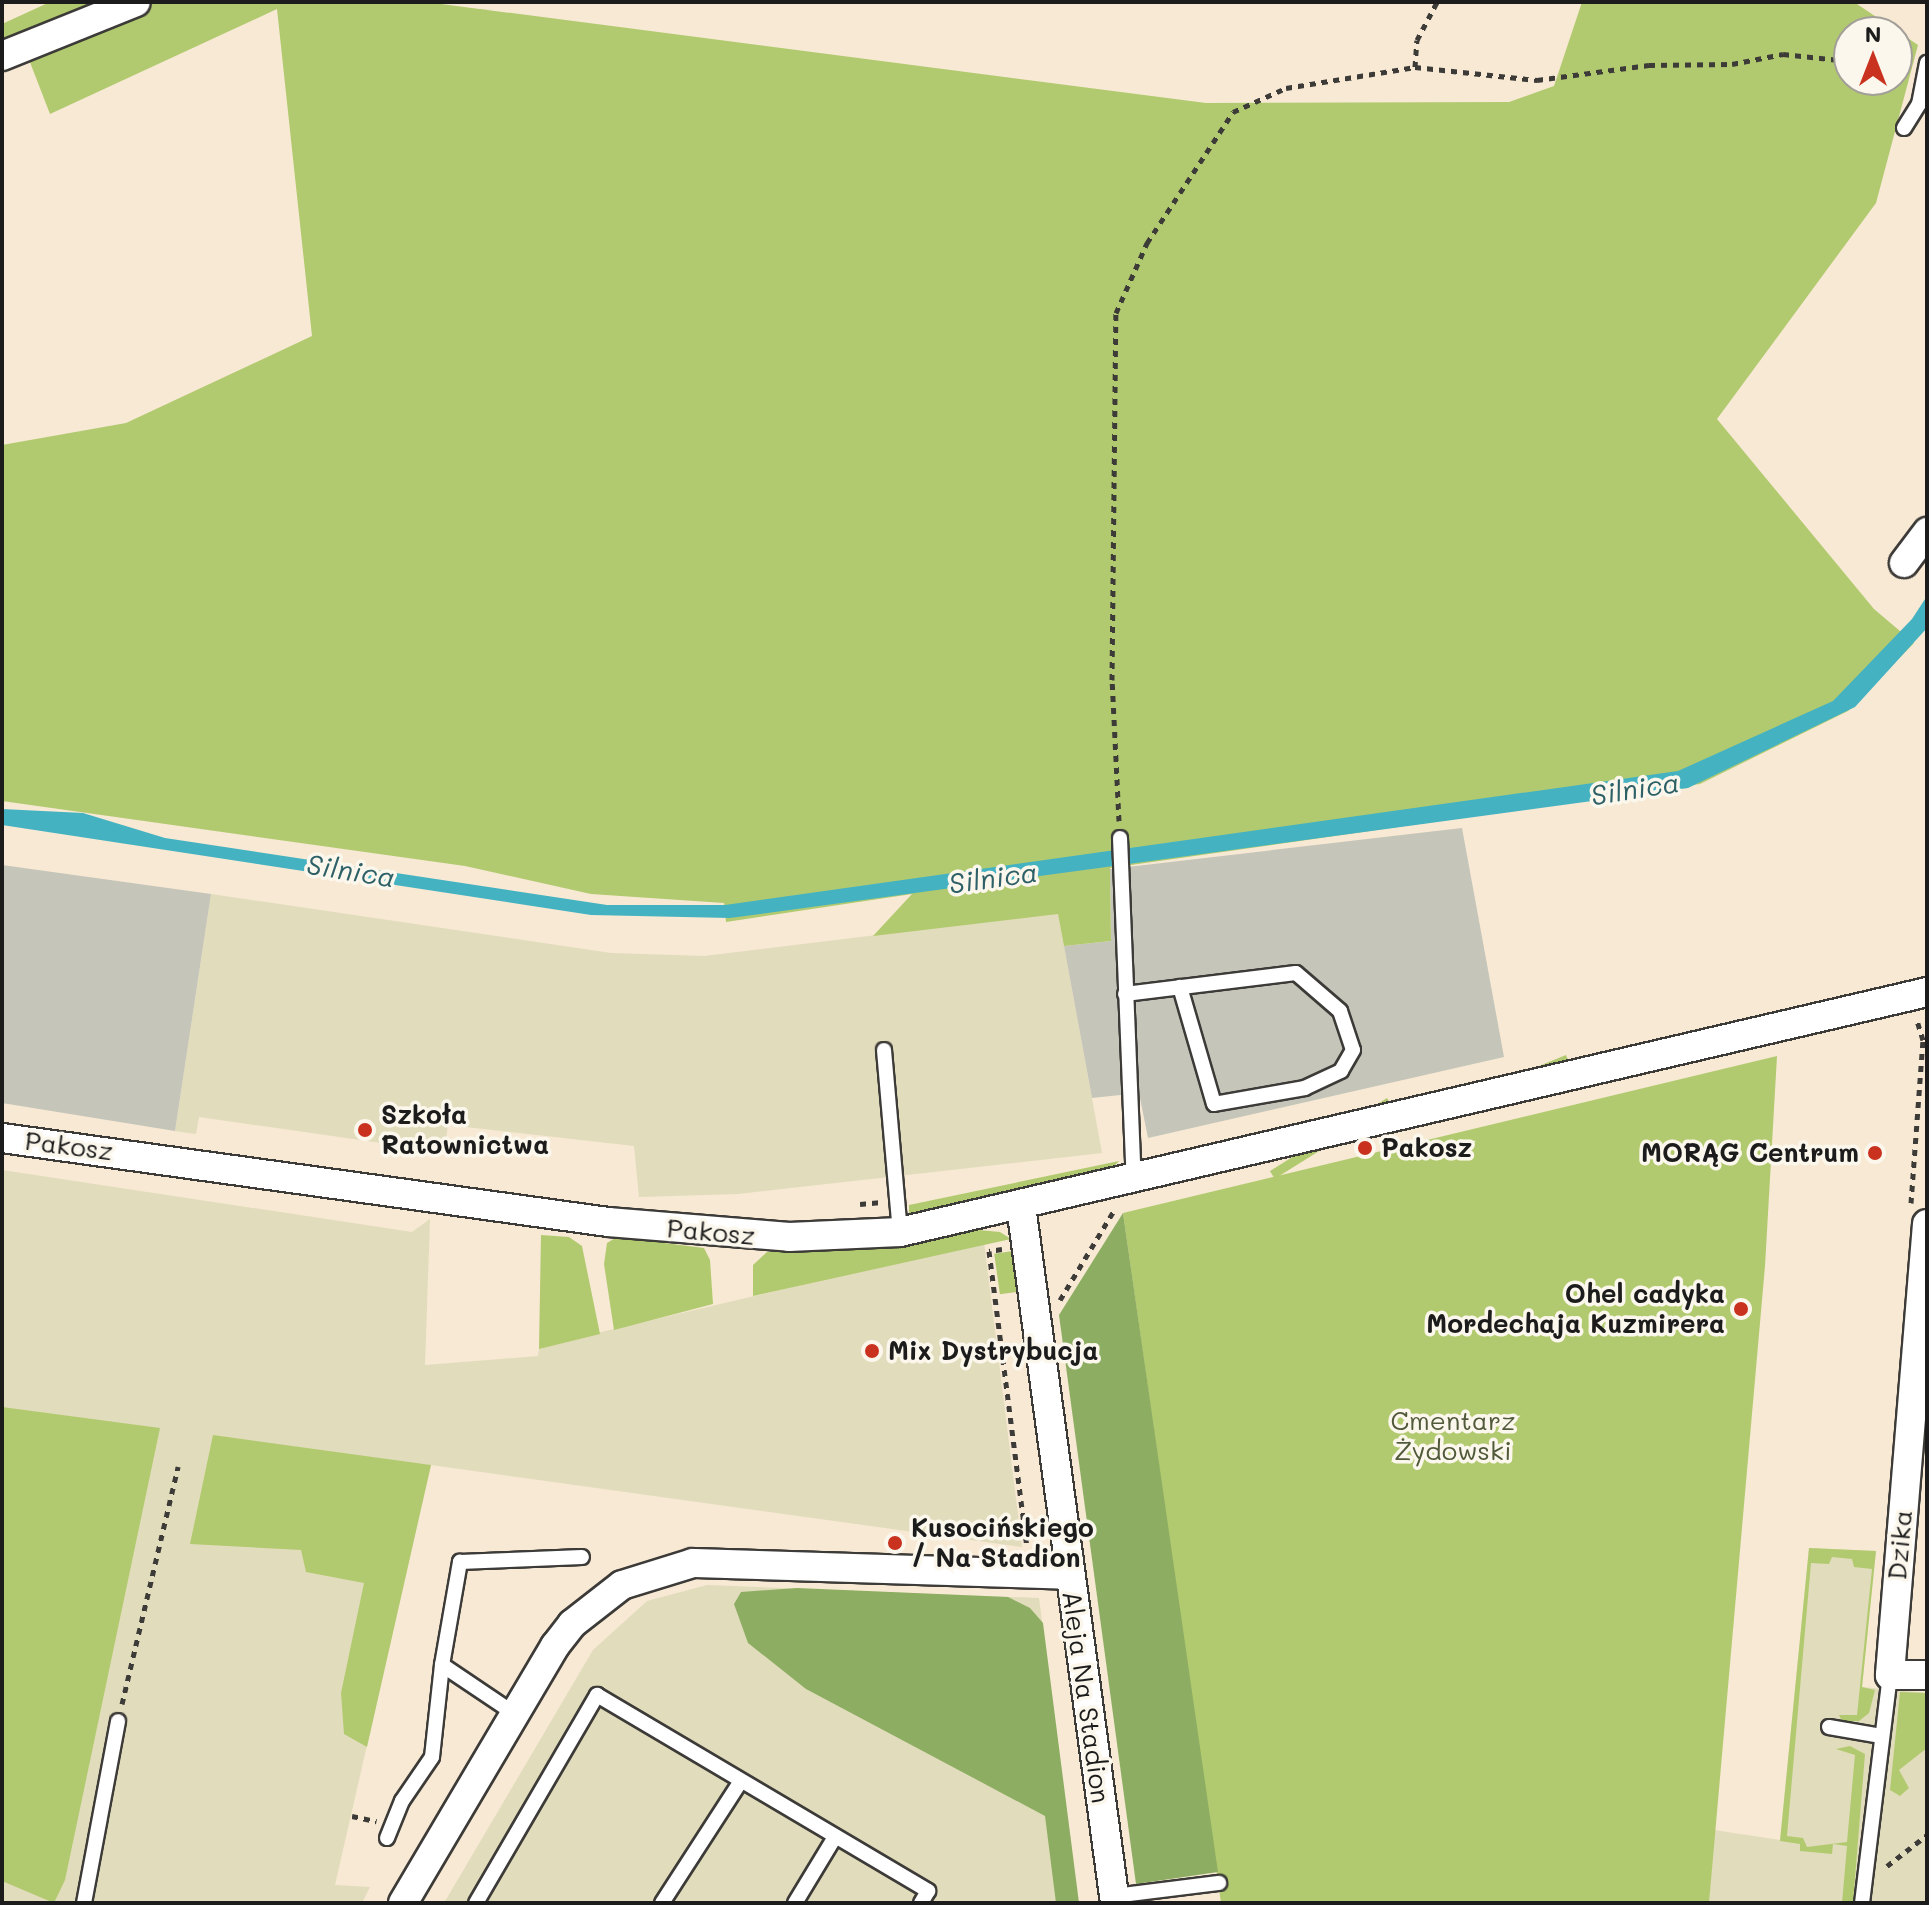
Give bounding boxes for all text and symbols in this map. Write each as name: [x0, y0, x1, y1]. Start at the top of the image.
north arrow: [1833, 16, 1913, 96]
text: N: [1865, 19, 1881, 48]
water label: Silnica: [1588, 764, 1682, 812]
water label: Silnica: [304, 846, 398, 894]
water label: Silnica: [946, 854, 1040, 900]
place label: Szkoła Ratownictwa: [381, 1099, 549, 1160]
marker: Szkoła Ratownictwa: [356, 1121, 374, 1139]
street label: Pakosz: [23, 1125, 115, 1167]
place label: Pakosz: [1381, 1132, 1472, 1164]
place label: MORĄG Centrum: [1641, 1137, 1859, 1169]
marker: Pakosz: [1356, 1139, 1374, 1157]
marker: MORĄG Centrum: [1866, 1144, 1884, 1162]
street label: Pakosz: [666, 1213, 756, 1251]
place label: Ohel cadyka Mordechaja Kuzmirera: [1426, 1278, 1725, 1340]
marker: Ohel cadyka Mordechaja Kuzmirera: [1732, 1300, 1750, 1318]
place label: Mix Dystrybucja: [888, 1335, 1099, 1367]
marker: Mix Dystrybucja: [863, 1342, 881, 1360]
park label: Cmentarz Żydowski: [1391, 1405, 1515, 1466]
street label: Dzika: [1881, 1509, 1919, 1581]
place label: Kusocińskiego / Na Stadion: [911, 1512, 1094, 1574]
marker: Kusocińskiego / Na Stadion: [886, 1534, 904, 1552]
street label: Aleja Na Stadion: [1056, 1589, 1116, 1805]

